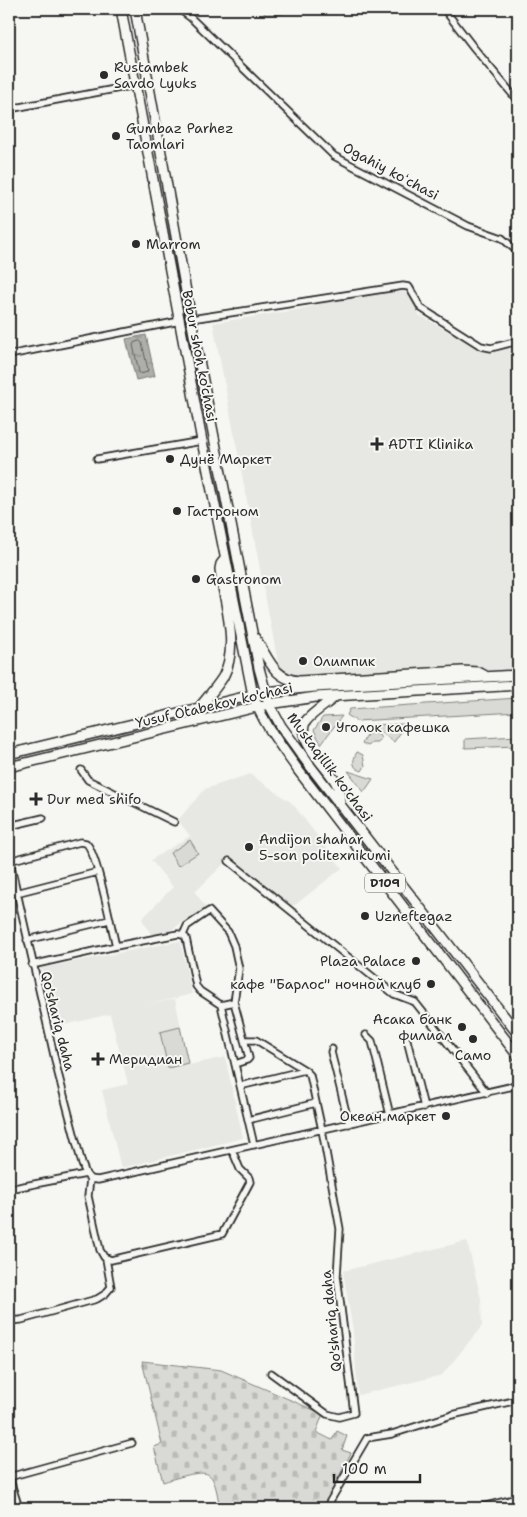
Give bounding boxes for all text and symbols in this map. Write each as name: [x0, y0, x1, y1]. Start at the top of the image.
place label: Rustambek Savdo Lyuks: [114, 58, 197, 92]
marker: Rustambek Savdo Lyuks: [98, 69, 110, 81]
place label: Gumbaz Parhez Taomlari: [126, 119, 233, 153]
marker: Gumbaz Parhez Taomlari: [110, 130, 122, 142]
street label: Ogahiy koʻchasi: [340, 138, 442, 204]
place label: Marrom: [146, 235, 201, 253]
marker: Marrom: [130, 238, 142, 250]
street label: Bobur shoh ko'chasi: [178, 289, 222, 423]
place label: ADTI Klinika: [388, 435, 473, 453]
marker: ADTI Klinika: [370, 437, 384, 451]
place label: Дунё Маркет: [180, 450, 272, 468]
marker: Дунё Маркет: [164, 453, 176, 465]
place label: Гастроном: [187, 502, 259, 520]
marker: Гастроном: [171, 505, 183, 517]
place label: Gastronom: [206, 570, 281, 588]
marker: Gastronom: [190, 573, 202, 585]
place label: Олимпик: [313, 652, 376, 670]
marker: Олимпик: [297, 655, 309, 667]
street label: Yusuf Otabekov ko'chasi: [134, 678, 294, 732]
street label: Mustaqillik ko'chasi: [283, 709, 377, 825]
place label: Уголок кафешка: [336, 718, 450, 736]
marker: Уголок кафешка: [320, 721, 332, 733]
place label: Dur med shifo: [47, 790, 141, 808]
marker: Dur med shifo: [29, 792, 43, 806]
place label: Andijon shahar 5-son politexnikumi: [259, 830, 391, 864]
marker: Andijon shahar 5-son politexnikumi: [243, 841, 255, 853]
road number: D109: [365, 874, 405, 892]
place label: Uzneftegaz: [375, 907, 452, 925]
marker: Uzneftegaz: [359, 910, 371, 922]
place label: Plaza Palace: [320, 952, 406, 970]
marker: Plaza Palace: [410, 955, 422, 967]
street label: Qo'shariq daha: [37, 969, 79, 1073]
place label: кафе "Барлос" ночной клуб: [230, 975, 421, 993]
marker: кафе "Барлос" ночной клуб: [425, 978, 437, 990]
place label: Асака банк филиал: [373, 1010, 453, 1044]
marker: Асака банк филиал: [456, 1021, 468, 1033]
marker: Само: [467, 1033, 479, 1045]
place label: Само: [455, 1046, 491, 1064]
place label: Меридиан: [109, 1050, 182, 1068]
marker: Меридиан: [91, 1052, 105, 1066]
place label: Океан маркет: [340, 1107, 437, 1125]
marker: Океан маркет: [440, 1110, 452, 1122]
street label: Qo'shariq daha: [317, 1269, 345, 1373]
scale bar: [334, 1452, 421, 1484]
text: 100 m: [342, 1459, 387, 1479]

